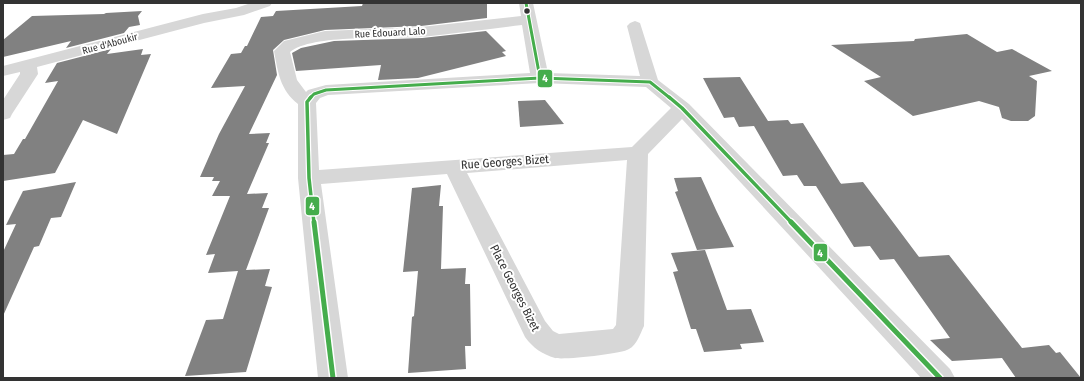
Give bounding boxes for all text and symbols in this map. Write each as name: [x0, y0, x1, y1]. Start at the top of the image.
unlabelled marker: [522, 6, 532, 16]
street label: Rue Édouard Lalo: [354, 23, 426, 41]
street label: Rue d'Aboukir: [81, 31, 139, 57]
line badge: 4: [537, 69, 553, 88]
text: 4: [542, 72, 548, 85]
street label: Rue Georges Bizet: [461, 152, 550, 172]
line badge: 4: [305, 196, 320, 216]
text: 4: [309, 200, 315, 213]
street label: Place Georges Bizet: [487, 242, 543, 334]
line badge: 4: [813, 243, 828, 262]
text: 4: [817, 247, 823, 260]

